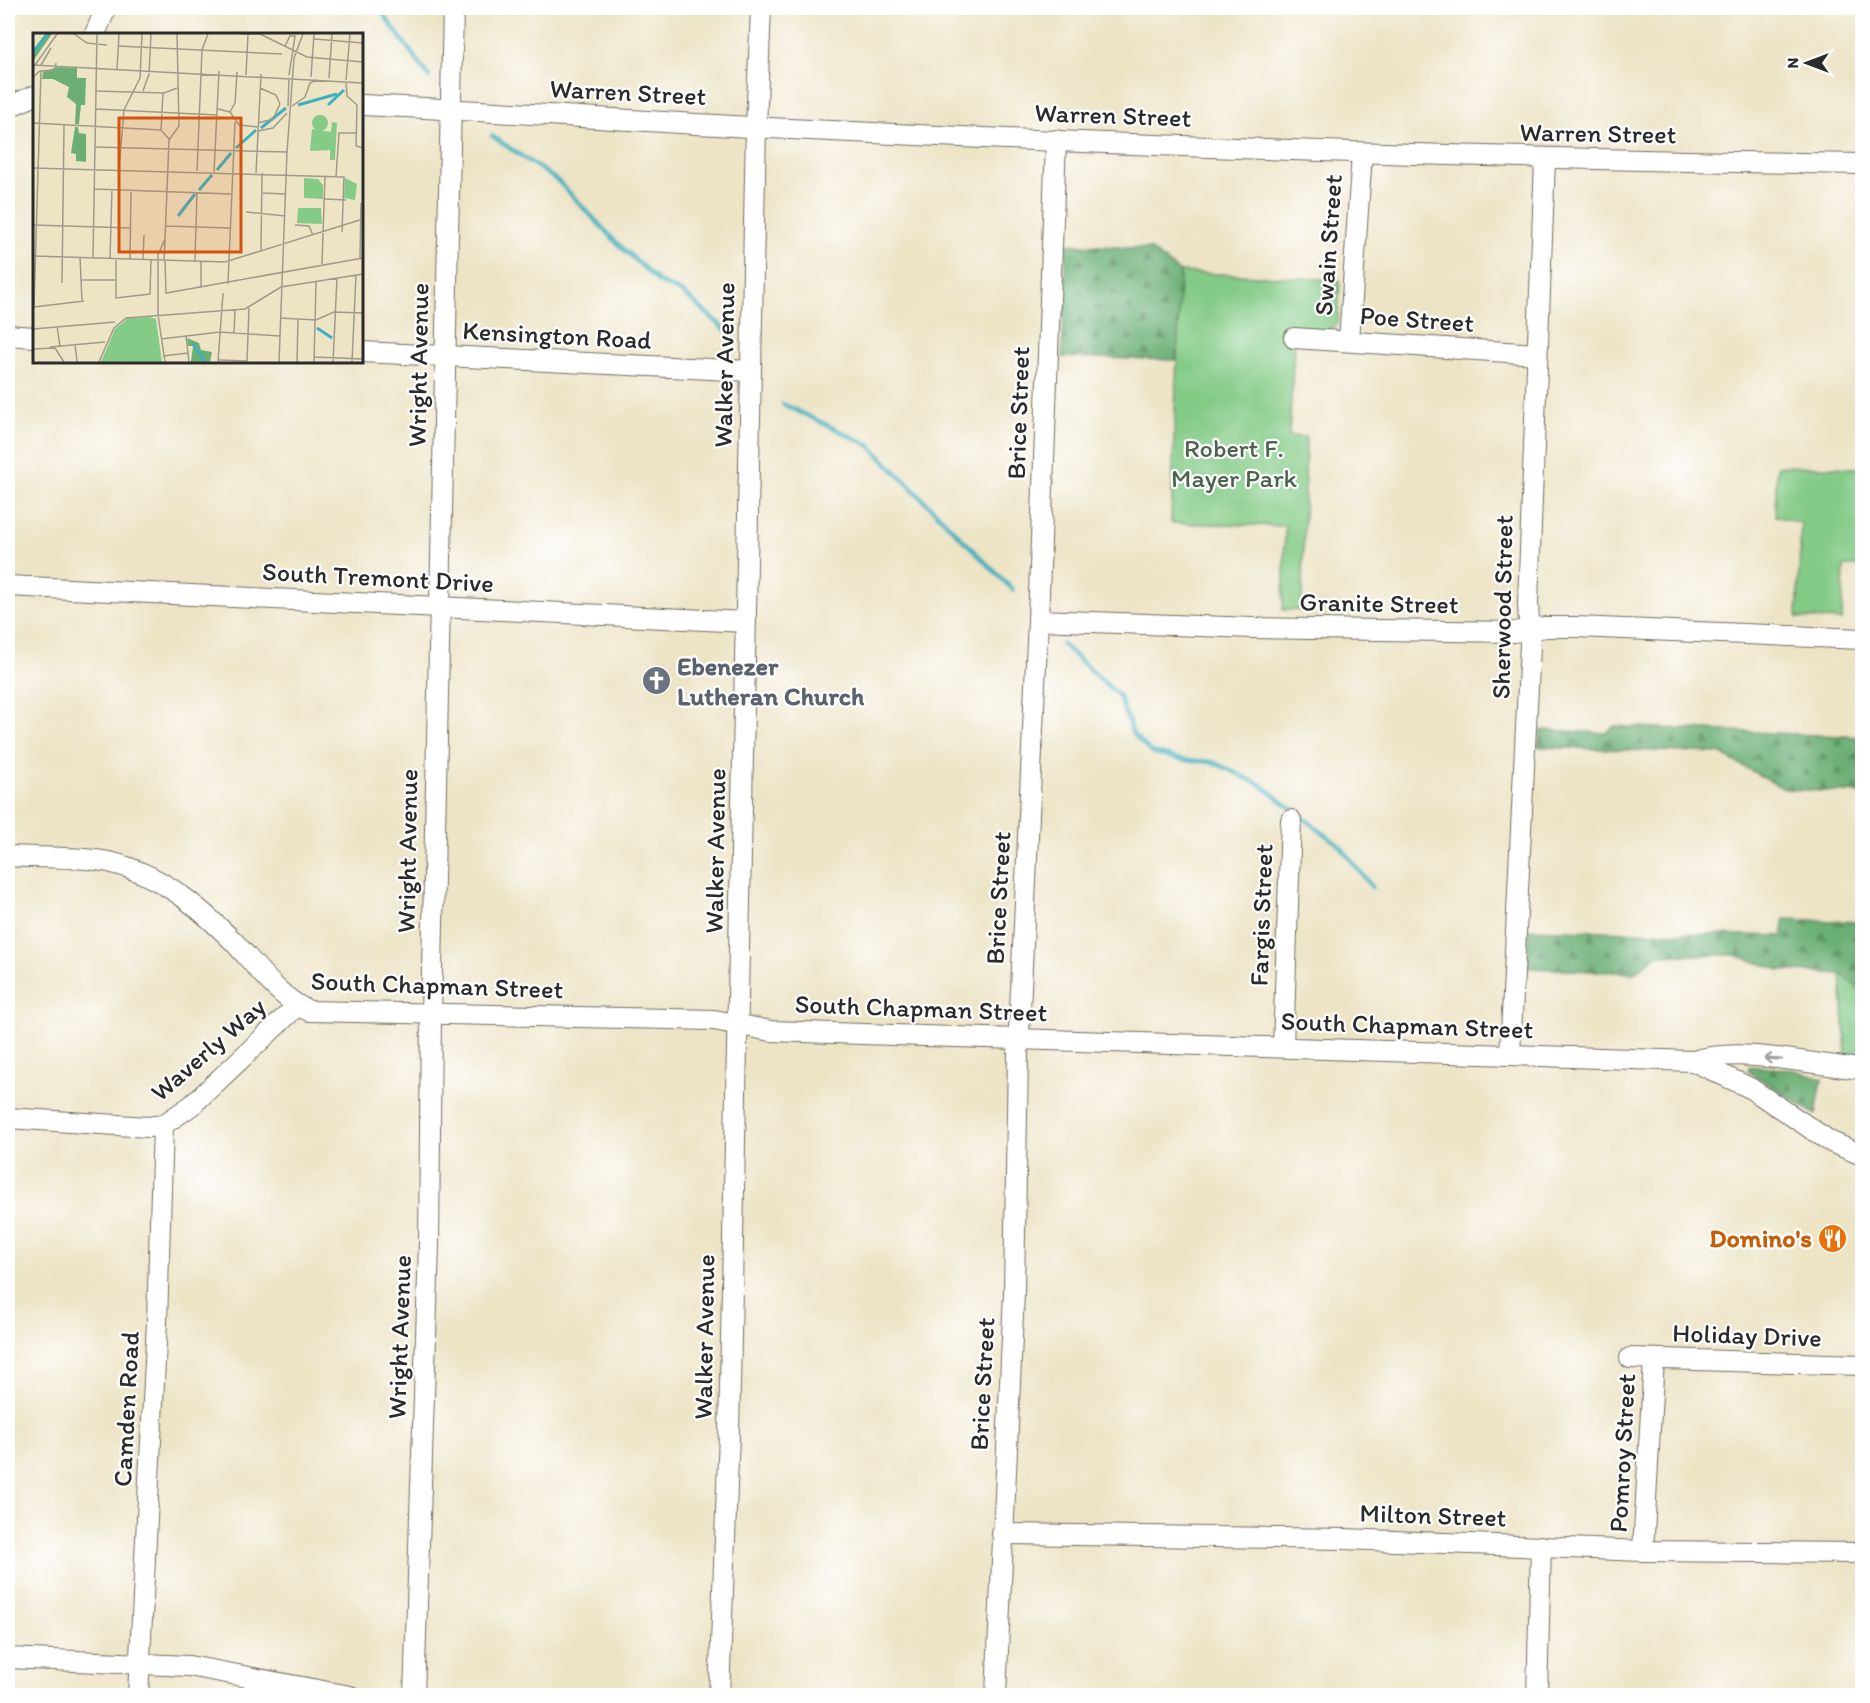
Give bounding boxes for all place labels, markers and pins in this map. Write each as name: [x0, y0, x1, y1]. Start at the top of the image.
place label: Ebenezer Lutheran Church: [677, 650, 865, 712]
church icon: Ebenezer Lutheran Church: [640, 665, 672, 697]
place label: Domino's: [1709, 1222, 1812, 1254]
restaurant icon: Domino's: [1817, 1222, 1849, 1254]

